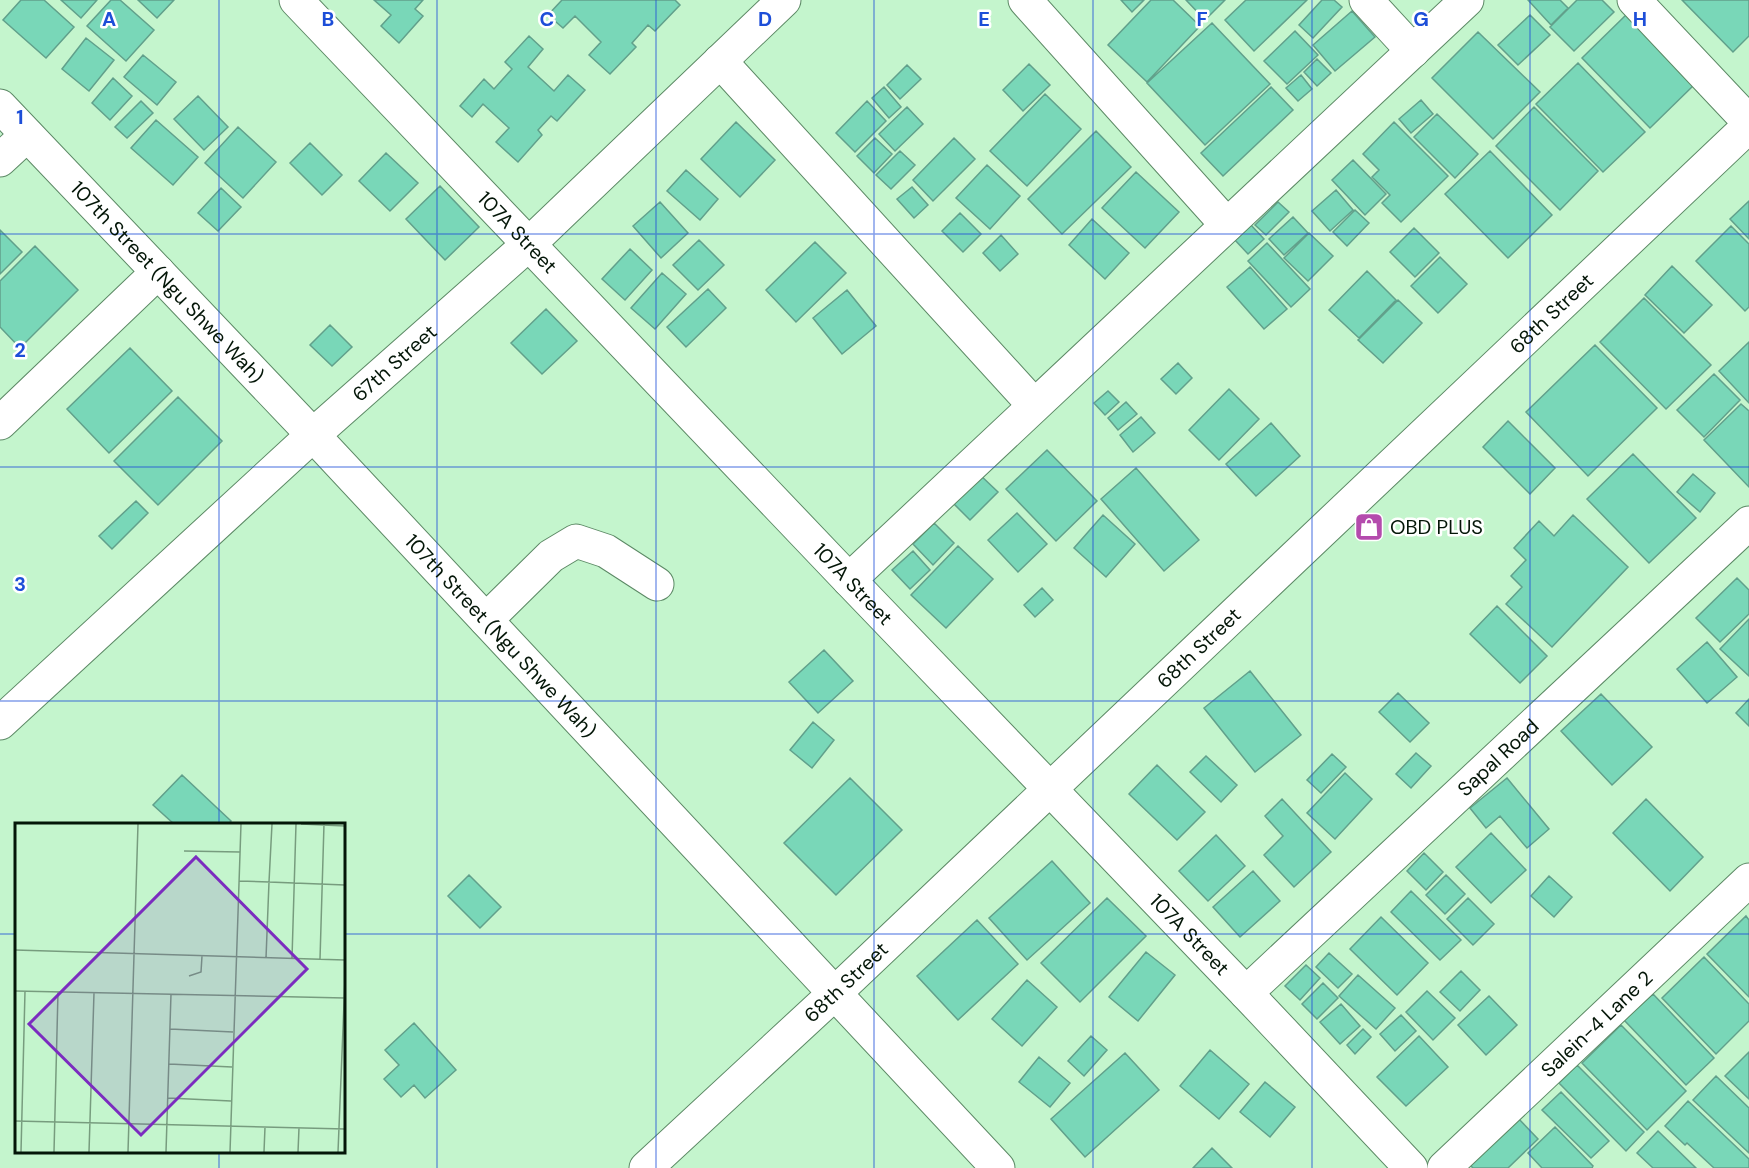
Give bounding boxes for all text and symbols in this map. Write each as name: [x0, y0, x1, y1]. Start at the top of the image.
text: A: [102, 6, 116, 32]
text: B: [322, 6, 334, 32]
text: C: [540, 6, 554, 32]
text: D: [758, 6, 772, 32]
text: E: [978, 6, 990, 32]
text: F: [1196, 6, 1208, 32]
text: G: [1413, 6, 1429, 32]
text: H: [1633, 6, 1647, 32]
text: 1: [16, 104, 24, 130]
street label: 107th Street (Ngu Shwe Wah): [65, 176, 270, 389]
street label: 107A Street: [472, 186, 563, 279]
street label: 68th Street: [1504, 267, 1599, 359]
street label: 67th Street: [347, 319, 442, 407]
text: 2: [14, 337, 26, 363]
shop icon: OBD PLUS: [1353, 511, 1385, 543]
place label: OBD PLUS: [1390, 514, 1483, 540]
street label: 107th Street (Ngu Shwe Wah): [399, 529, 602, 743]
street label: 107A Street: [808, 537, 898, 631]
text: 3: [14, 571, 26, 597]
street label: 68th Street: [1151, 602, 1246, 694]
street label: Sapal Road: [1452, 713, 1544, 802]
inset map: [15, 823, 345, 1153]
street label: 107A Street: [1144, 888, 1235, 981]
street label: 68th Street: [799, 936, 894, 1028]
street label: Salein-4 Lane 2: [1535, 965, 1658, 1083]

